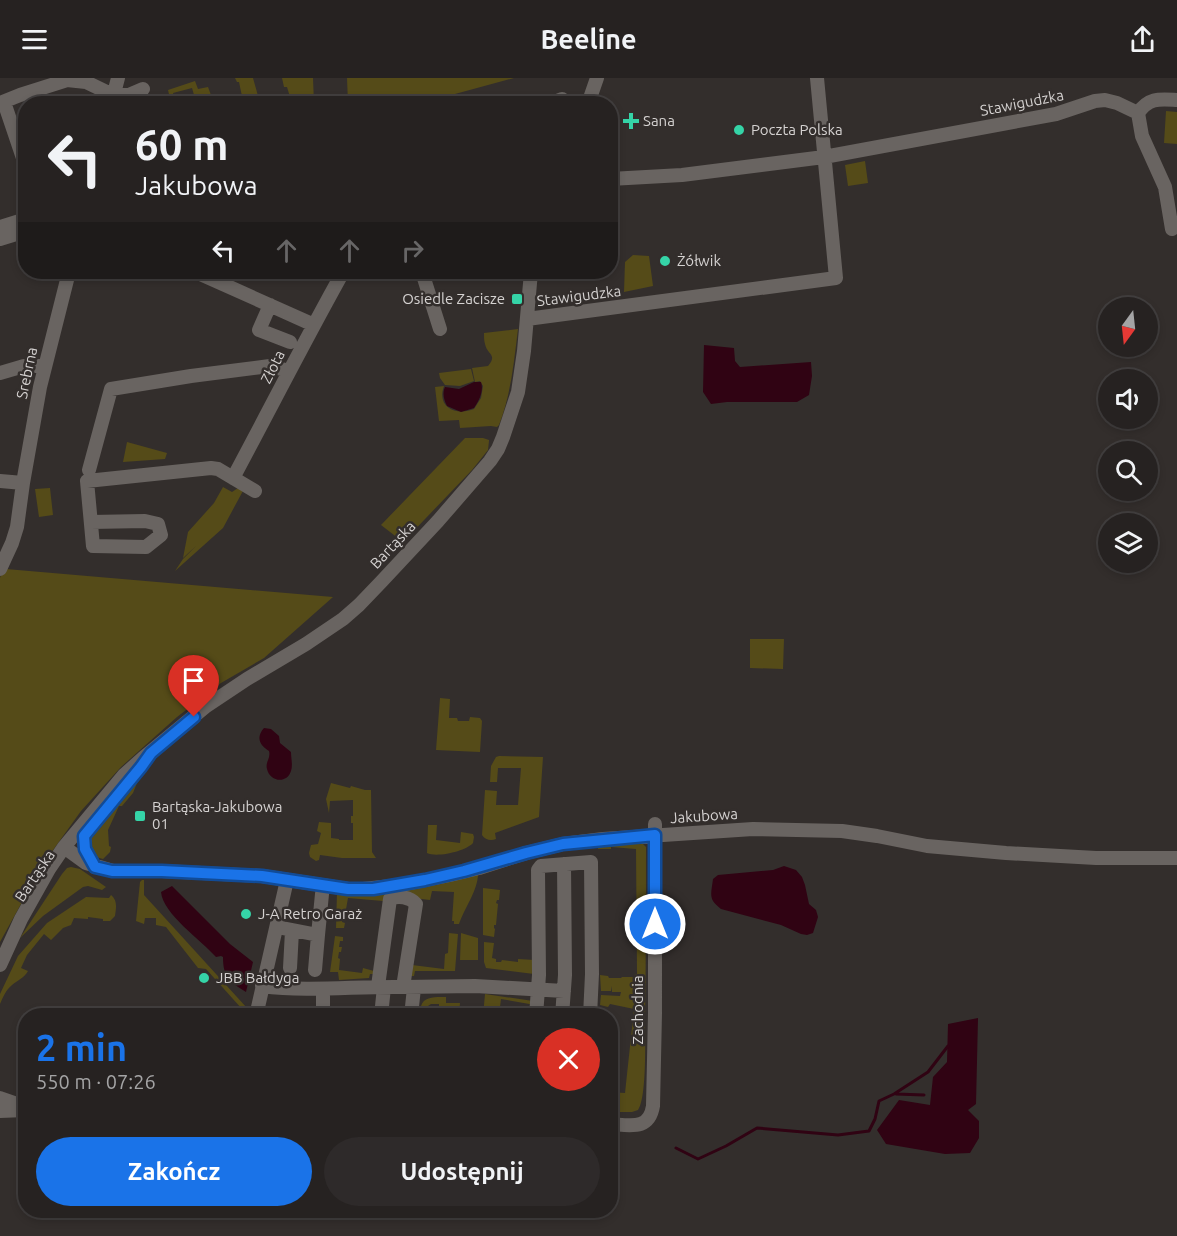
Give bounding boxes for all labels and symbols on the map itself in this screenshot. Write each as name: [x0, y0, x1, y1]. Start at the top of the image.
street label: Stawigudzka: [979, 86, 1065, 119]
place label: Sana: [643, 112, 675, 129]
marker: Sana: [624, 114, 638, 128]
place label: Poczta Polska: [751, 121, 843, 138]
marker: Poczta Polska: [732, 123, 746, 137]
place label: Żółwik: [677, 252, 721, 269]
marker: Żółwik: [658, 254, 672, 268]
street label: Stawigudzka: [536, 282, 622, 309]
place label: Osiedle Zacisze: [402, 290, 505, 307]
marker: Osiedle Zacisze: [510, 292, 524, 306]
north arrow: [1098, 297, 1158, 357]
street label: Srebrna: [13, 345, 40, 400]
street label: Złota: [257, 347, 288, 386]
street label: Bartąska: [367, 518, 419, 572]
pin: [168, 655, 219, 717]
place label: Bartąska-Jakubowa 01: [152, 798, 282, 832]
street label: Jakubowa: [669, 805, 739, 826]
marker: Bartąska-Jakubowa 01: [133, 809, 147, 823]
street label: Bartąska: [11, 847, 58, 905]
position arrow: [623, 892, 687, 956]
place label: J-A Retro Garaż: [258, 905, 362, 922]
marker: J-A Retro Garaż: [239, 907, 253, 921]
place label: JBB Bałdyga: [216, 969, 299, 986]
marker: JBB Bałdyga: [197, 971, 211, 985]
street label: Zachodnia: [629, 975, 646, 1045]

